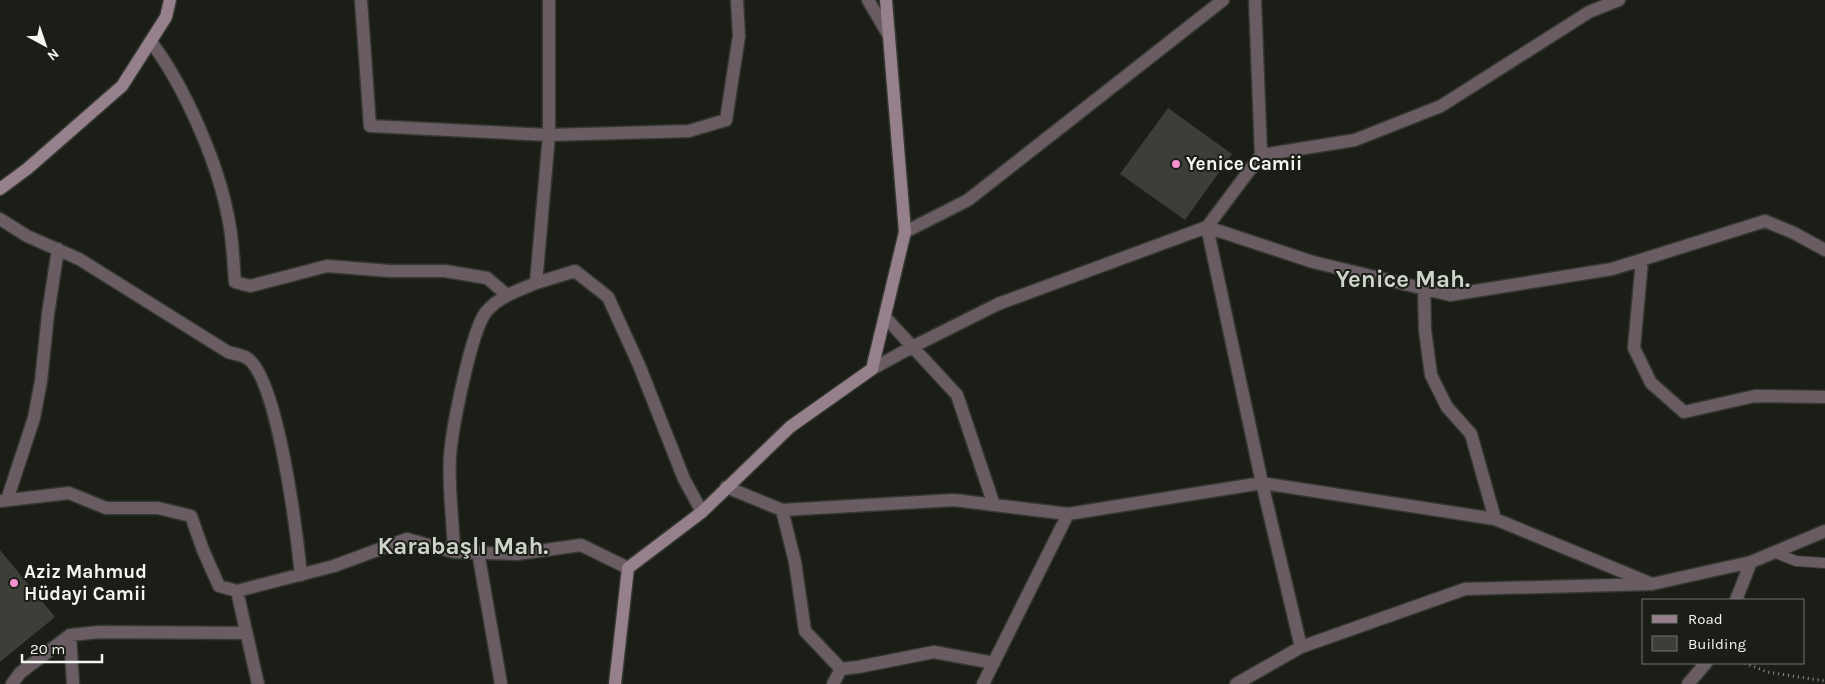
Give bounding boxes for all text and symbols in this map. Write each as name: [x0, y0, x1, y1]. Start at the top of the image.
north arrow: [20, 20, 70, 70]
text: N: [44, 45, 62, 64]
place label: Yenice Camii: [1186, 153, 1302, 175]
marker: Yenice Camii: [1170, 158, 1182, 170]
district label: Yenice Mah.: [1336, 265, 1470, 293]
district label: Karabaşlı Mah.: [377, 532, 549, 560]
place label: Aziz Mahmud Hüdayi Camii: [24, 561, 147, 605]
marker: Aziz Mahmud Hüdayi Camii: [8, 577, 20, 589]
legend: [1642, 599, 1805, 664]
text: Road: [1688, 610, 1723, 628]
scale bar: [22, 632, 102, 664]
text: Building: [1688, 635, 1746, 653]
text: 20 m: [30, 640, 65, 658]

